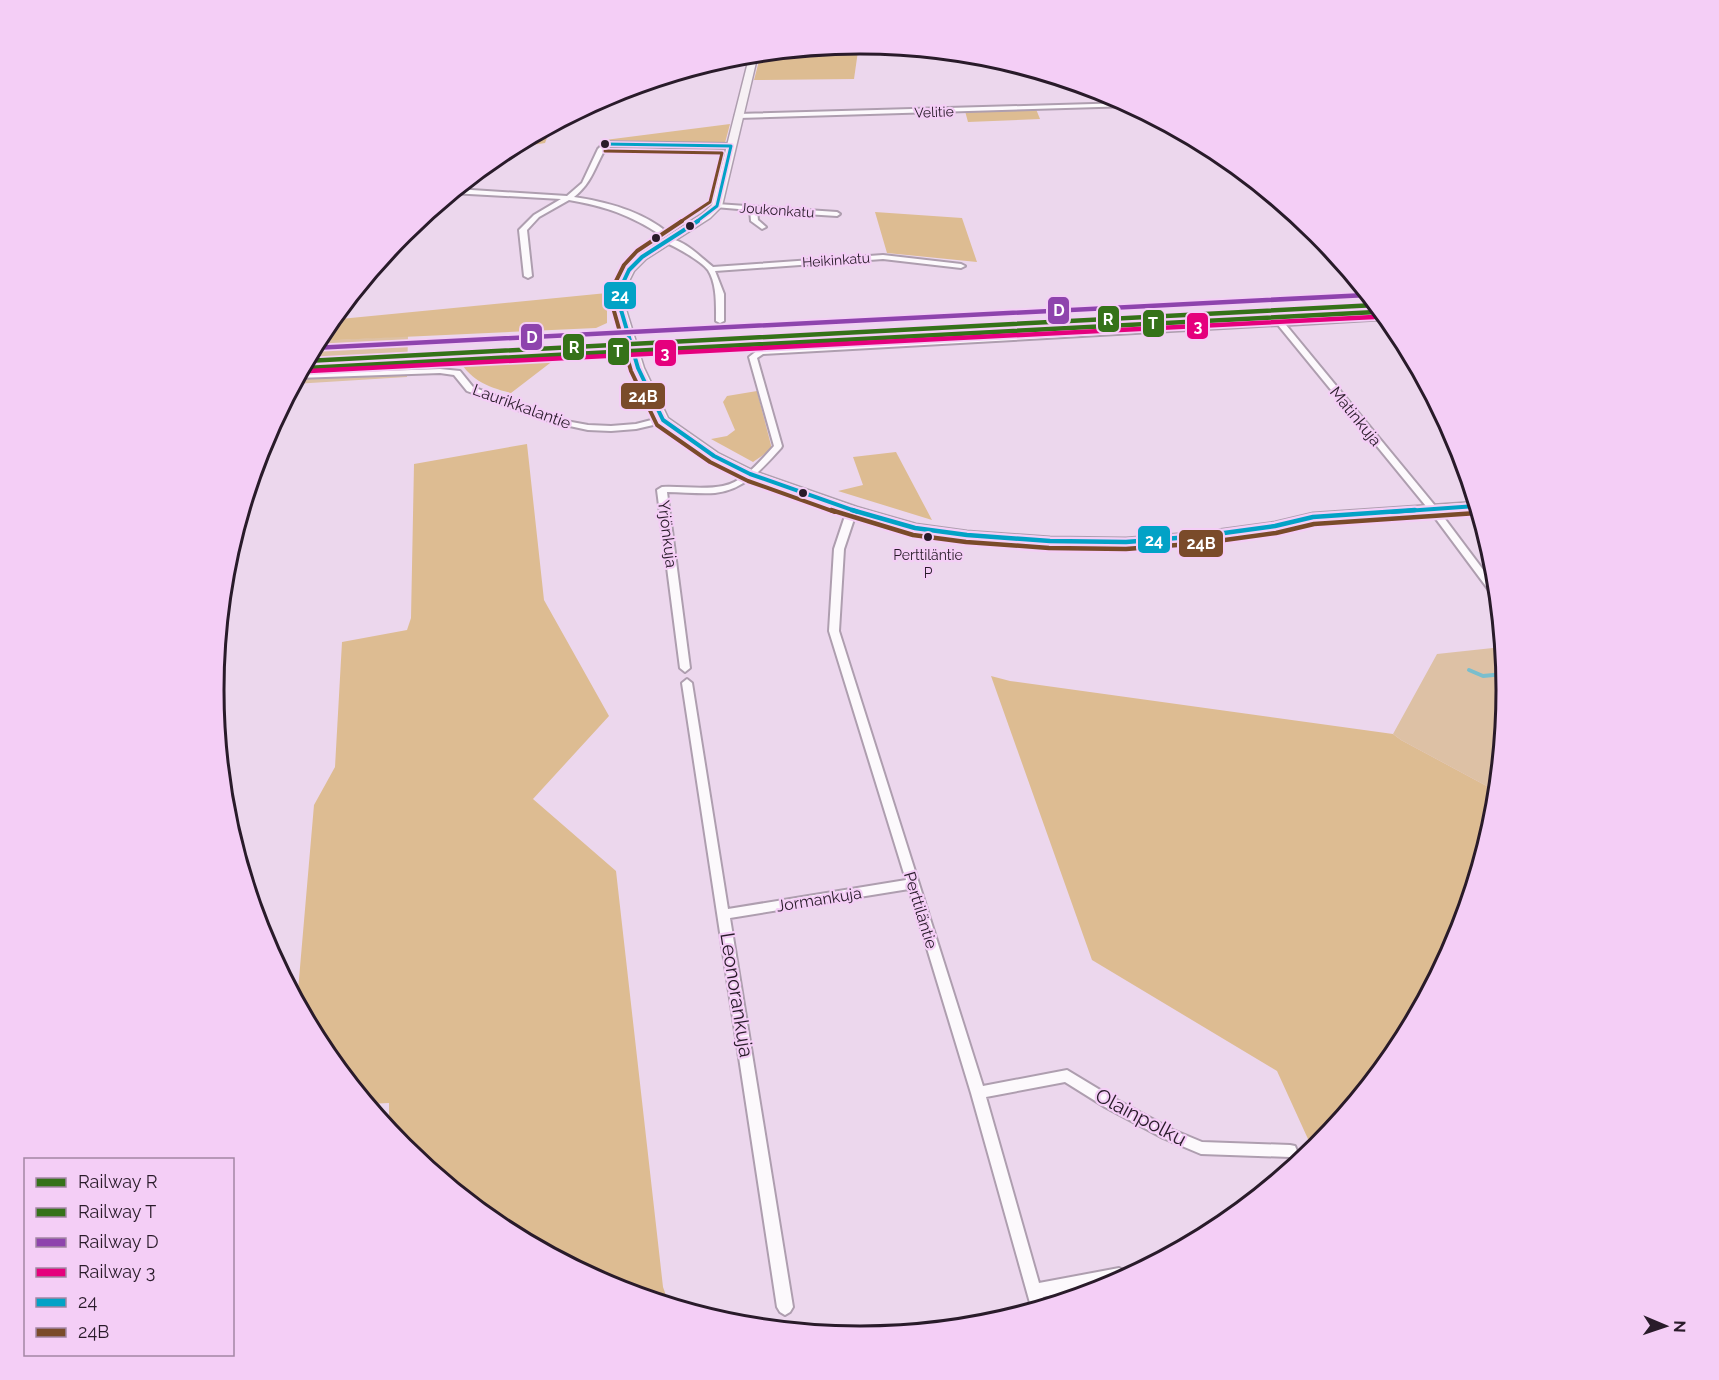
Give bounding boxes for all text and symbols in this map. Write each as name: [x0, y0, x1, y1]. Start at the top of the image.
street label: Velitie: [914, 103, 954, 121]
unlabelled marker: [599, 138, 611, 150]
street label: Joukonkatu: [739, 199, 815, 221]
unlabelled marker: [684, 220, 696, 232]
unlabelled marker: [650, 232, 662, 244]
street label: Heikinkatu: [801, 250, 871, 270]
line badge: 24: [603, 281, 637, 310]
text: 24: [611, 286, 629, 305]
line badge: D: [1047, 296, 1070, 325]
text: D: [1053, 301, 1065, 320]
line badge: R: [1097, 305, 1120, 333]
line badge: T: [1142, 309, 1165, 338]
text: R: [1103, 310, 1114, 329]
line badge: 3: [1186, 312, 1209, 340]
text: T: [1148, 314, 1158, 333]
text: 3: [1194, 317, 1203, 336]
line badge: D: [520, 323, 543, 351]
text: D: [526, 328, 538, 347]
line badge: R: [562, 333, 585, 361]
line badge: T: [607, 337, 630, 366]
text: R: [569, 338, 580, 357]
line badge: 3: [654, 339, 677, 367]
text: T: [613, 342, 623, 361]
text: 3: [661, 344, 670, 363]
street label: Laurikkalantie: [470, 380, 573, 433]
line badge: 24B: [620, 382, 666, 410]
street label: Matinkuja: [1326, 383, 1385, 450]
text: 24B: [628, 387, 658, 406]
unlabelled marker: [797, 487, 809, 499]
street label: Yrjönkuja: [654, 499, 681, 569]
line badge: 24: [1137, 525, 1171, 554]
line badge: 24B: [1178, 529, 1224, 558]
marker: Perttiläntie P: [922, 531, 934, 543]
text: 24: [1145, 531, 1163, 550]
text: 24B: [1186, 534, 1216, 553]
place label: Perttiläntie P: [893, 547, 963, 581]
street label: Perttiläntie: [900, 869, 941, 951]
street label: Jormankuja: [775, 883, 863, 916]
street label: Leonorankuja: [715, 931, 759, 1059]
street label: Olainpolku: [1091, 1083, 1191, 1151]
legend: [24, 1158, 234, 1356]
text: Railway R: [78, 1171, 158, 1192]
text: Railway T: [78, 1201, 156, 1222]
text: Railway D: [78, 1231, 159, 1252]
text: Railway 3: [78, 1261, 155, 1282]
text: 24: [78, 1291, 97, 1312]
north arrow: [1635, 1296, 1695, 1356]
text: N: [1670, 1320, 1689, 1333]
text: 24B: [78, 1321, 109, 1342]

